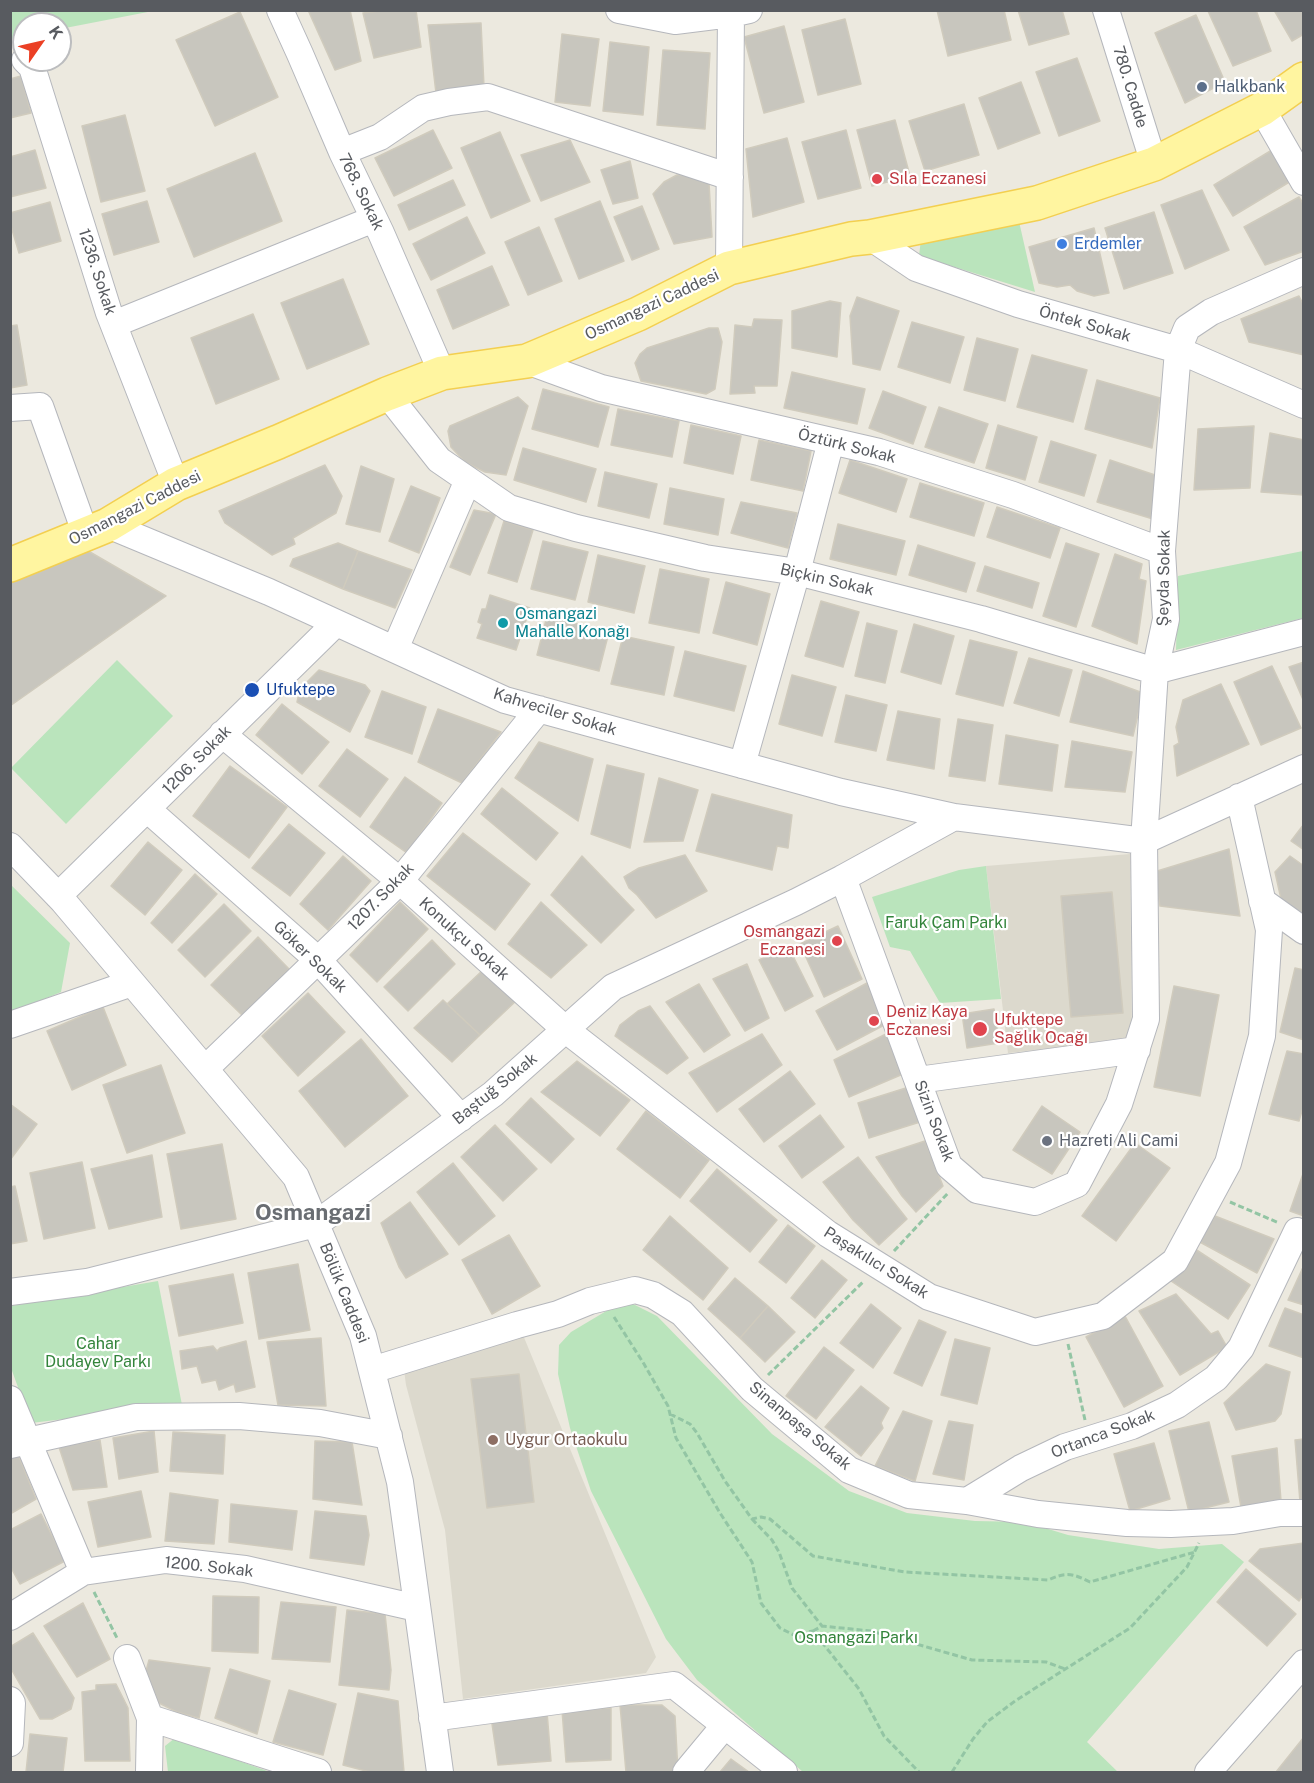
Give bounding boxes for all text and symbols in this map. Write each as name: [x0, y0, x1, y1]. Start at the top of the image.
north arrow: [12, 12, 72, 72]
text: K: [45, 23, 67, 43]
street label: 780. Cadde: [1108, 44, 1152, 130]
place label: Halkbank: [1214, 77, 1285, 97]
marker: Halkbank: [1195, 80, 1209, 94]
street label: 768. Sokak: [334, 150, 388, 234]
place label: Sıla Eczanesi: [889, 169, 986, 189]
marker: Sıla Eczanesi: [870, 172, 884, 186]
street label: 1236. Sokak: [74, 226, 120, 318]
place label: Erdemler: [1074, 234, 1142, 254]
marker: Erdemler: [1055, 237, 1069, 251]
street label: Osmangazi Caddesi: [582, 266, 722, 344]
street label: Öntek Sokak: [1037, 302, 1133, 346]
street label: Öztürk Sokak: [796, 425, 898, 467]
street label: Osmangazi Caddesi: [66, 466, 204, 550]
street label: Şeyda Sokak: [1154, 529, 1174, 627]
street label: Biçkin Sokak: [778, 560, 876, 600]
place label: Osmangazi Mahalle Konağı: [515, 604, 629, 642]
marker: Osmangazi Mahalle Konağı: [496, 616, 510, 630]
place label: Ufuktepe: [266, 680, 335, 700]
marker: Ufuktepe: [243, 681, 261, 699]
street label: Kahveciler Sokak: [491, 684, 619, 740]
street label: 1206. Sokak: [159, 722, 235, 798]
street label: 1207. Sokak: [344, 859, 418, 935]
street label: Konukçu Sokak: [415, 893, 513, 985]
park label: Faruk Çam Parkı: [885, 913, 1007, 933]
street label: Göker Sokak: [269, 917, 351, 997]
place label: Osmangazi Eczanesi: [743, 922, 825, 960]
marker: Osmangazi Eczanesi: [830, 934, 844, 948]
place label: Deniz Kaya Eczanesi: [886, 1002, 968, 1040]
place label: Ufuktepe Sağlık Ocağı: [994, 1010, 1088, 1048]
marker: Deniz Kaya Eczanesi: [867, 1014, 881, 1028]
marker: Ufuktepe Sağlık Ocağı: [971, 1020, 989, 1038]
street label: Baştuğ Sokak: [449, 1049, 541, 1129]
street label: Sizin Sokak: [910, 1077, 958, 1165]
place label: Hazreti Ali Cami: [1059, 1131, 1178, 1151]
marker: Hazreti Ali Cami: [1040, 1134, 1054, 1148]
district label: Osmangazi: [255, 1200, 371, 1226]
street label: Paşakılıcı Sokak: [820, 1223, 932, 1303]
street label: Bölük Caddesi: [315, 1240, 373, 1346]
park label: Cahar Dudayev Parkı: [45, 1334, 151, 1372]
street label: Sinanpaşa Sokak: [745, 1378, 855, 1474]
street label: Ortanca Sokak: [1048, 1405, 1158, 1463]
place label: Uygur Ortaokulu: [505, 1430, 628, 1450]
marker: Uygur Ortaokulu: [486, 1433, 500, 1447]
street label: 1200. Sokak: [164, 1553, 254, 1581]
park label: Osmangazi Parkı: [794, 1628, 918, 1648]

